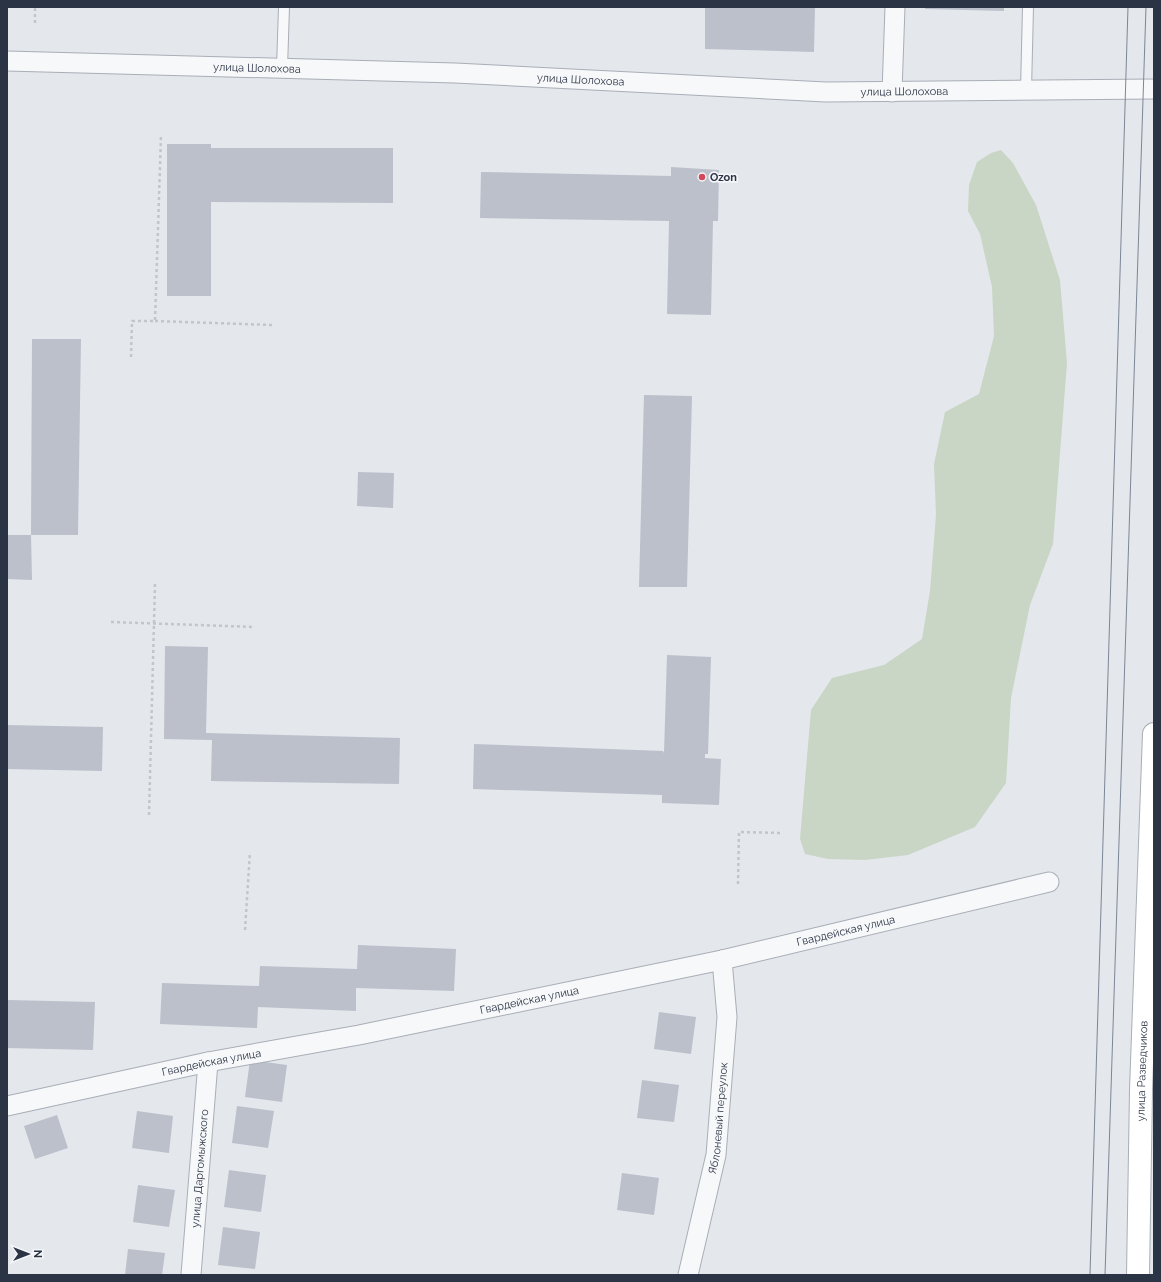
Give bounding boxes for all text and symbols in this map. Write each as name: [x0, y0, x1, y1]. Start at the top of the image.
street label: улица Шолохова: [213, 61, 301, 76]
street label: улица Шолохова: [536, 71, 625, 89]
street label: улица Шолохова: [860, 85, 948, 99]
place label: Ozon: [710, 171, 737, 184]
marker: Ozon: [697, 172, 707, 182]
street label: Гвардейская улица: [795, 913, 896, 949]
street label: Гвардейская улица: [479, 984, 580, 1017]
street label: улица Разведчиков: [1134, 1020, 1151, 1121]
street label: Гвардейская улица: [161, 1047, 262, 1079]
street label: Яблоневый переулок: [706, 1062, 730, 1176]
street label: улица Даргомыжского: [189, 1108, 211, 1228]
north arrow: [8, 1234, 48, 1274]
text: N: [31, 1250, 44, 1258]

